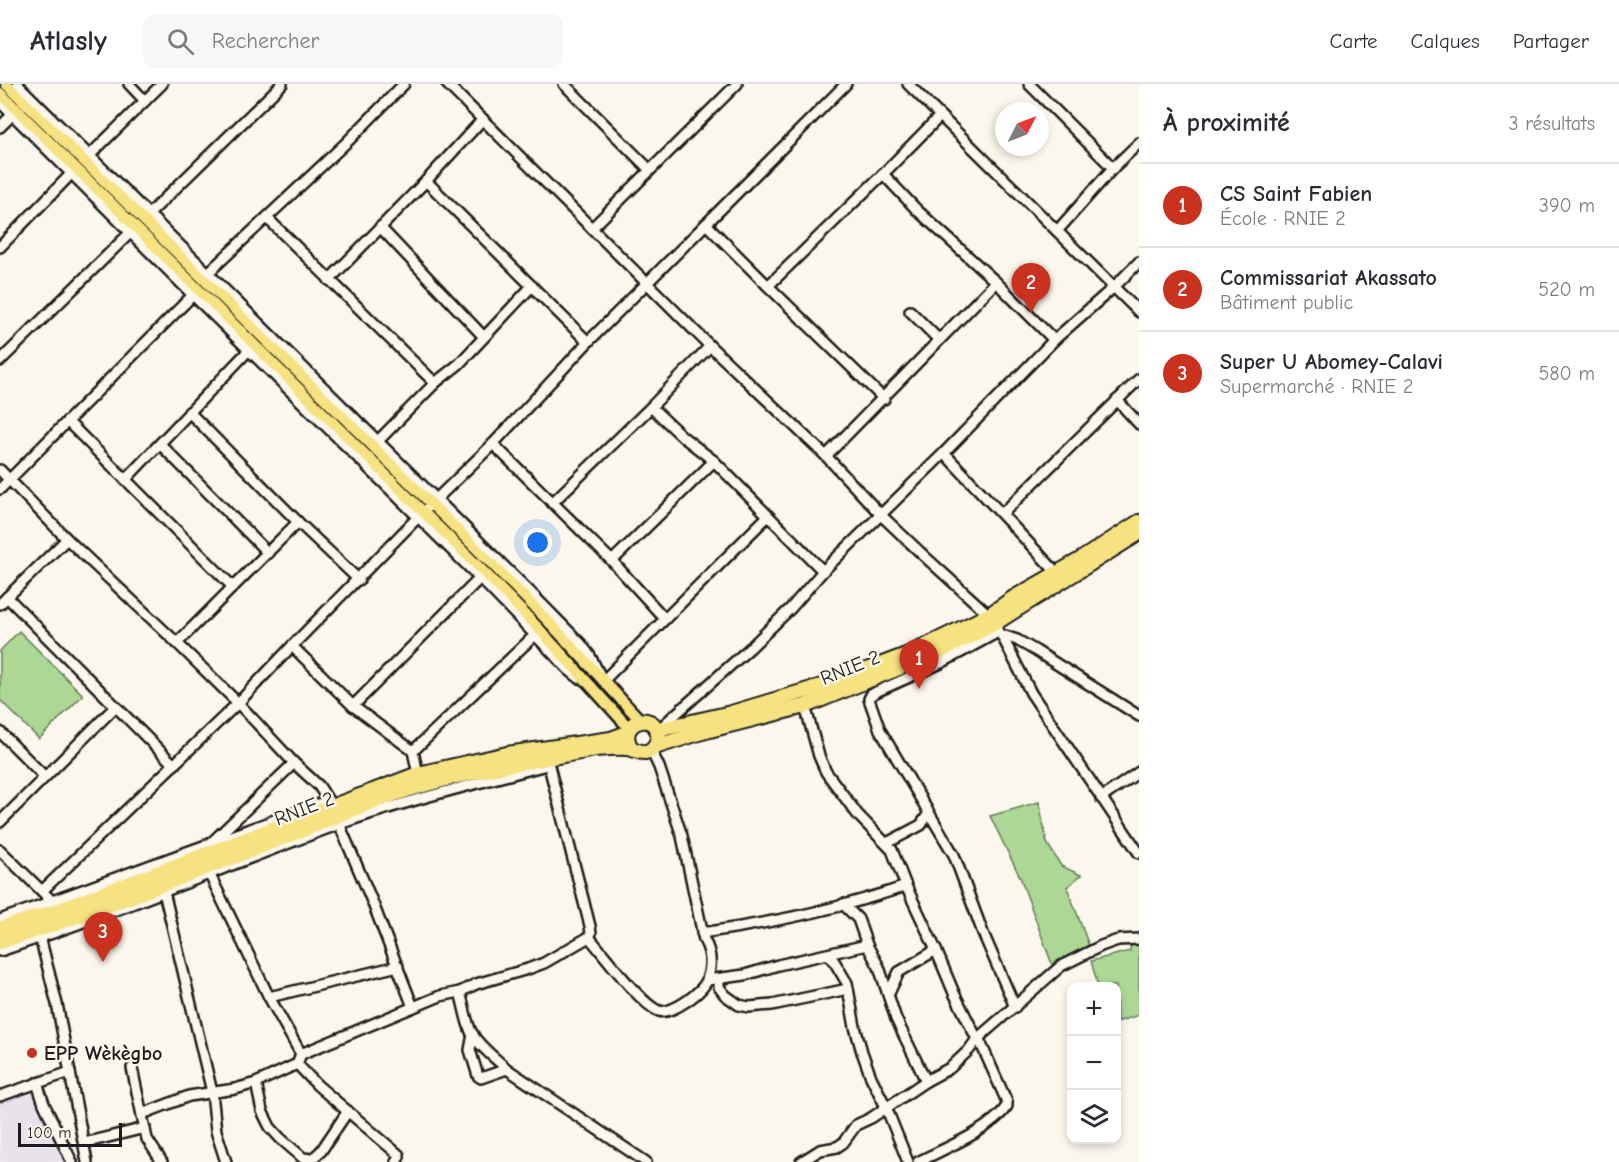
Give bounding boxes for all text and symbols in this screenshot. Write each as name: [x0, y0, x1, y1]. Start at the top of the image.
search box: [143, 14, 563, 68]
text: Atlasly: [30, 25, 107, 57]
icon: search: [164, 25, 197, 58]
text: Rechercher: [212, 28, 319, 54]
text: Carte: [1330, 29, 1378, 53]
text: Calques: [1411, 29, 1480, 53]
text: Partager: [1513, 29, 1589, 53]
north arrow: [995, 102, 1049, 156]
text: À proximité: [1163, 108, 1290, 138]
text: 3 résultats: [1508, 112, 1595, 135]
text: CS Saint Fabien: [1220, 181, 1372, 207]
text: 1: [1179, 194, 1186, 217]
text: 390 m: [1539, 194, 1595, 217]
text: École · RNIE 2: [1220, 207, 1346, 230]
pin: 2: [1012, 264, 1050, 313]
text: Commissariat Akassato: [1220, 265, 1437, 291]
text: 2: [1178, 278, 1187, 301]
text: 520 m: [1538, 278, 1595, 301]
text: Bâtiment public: [1220, 291, 1353, 314]
text: Super U Abomey-Calavi: [1220, 349, 1443, 375]
text: 3: [1178, 362, 1187, 385]
text: 580 m: [1538, 362, 1595, 385]
text: Supermarché · RNIE 2: [1220, 375, 1413, 398]
your location: [523, 528, 552, 557]
pin: 1: [900, 640, 938, 689]
street label: RNIE 2: [817, 645, 883, 690]
street label: RNIE 2: [271, 787, 337, 830]
pin: 3: [84, 912, 122, 962]
map controls: [1067, 982, 1121, 1144]
button: +: [1067, 982, 1121, 1036]
button: −: [1067, 1036, 1121, 1090]
place label: EPP Wèkègbo: [44, 1042, 162, 1065]
marker: EPP Wèkègbo: [25, 1046, 39, 1060]
button: layers: [1067, 1090, 1121, 1144]
scale bar: [18, 1120, 122, 1148]
text: 100 m: [27, 1124, 71, 1142]

